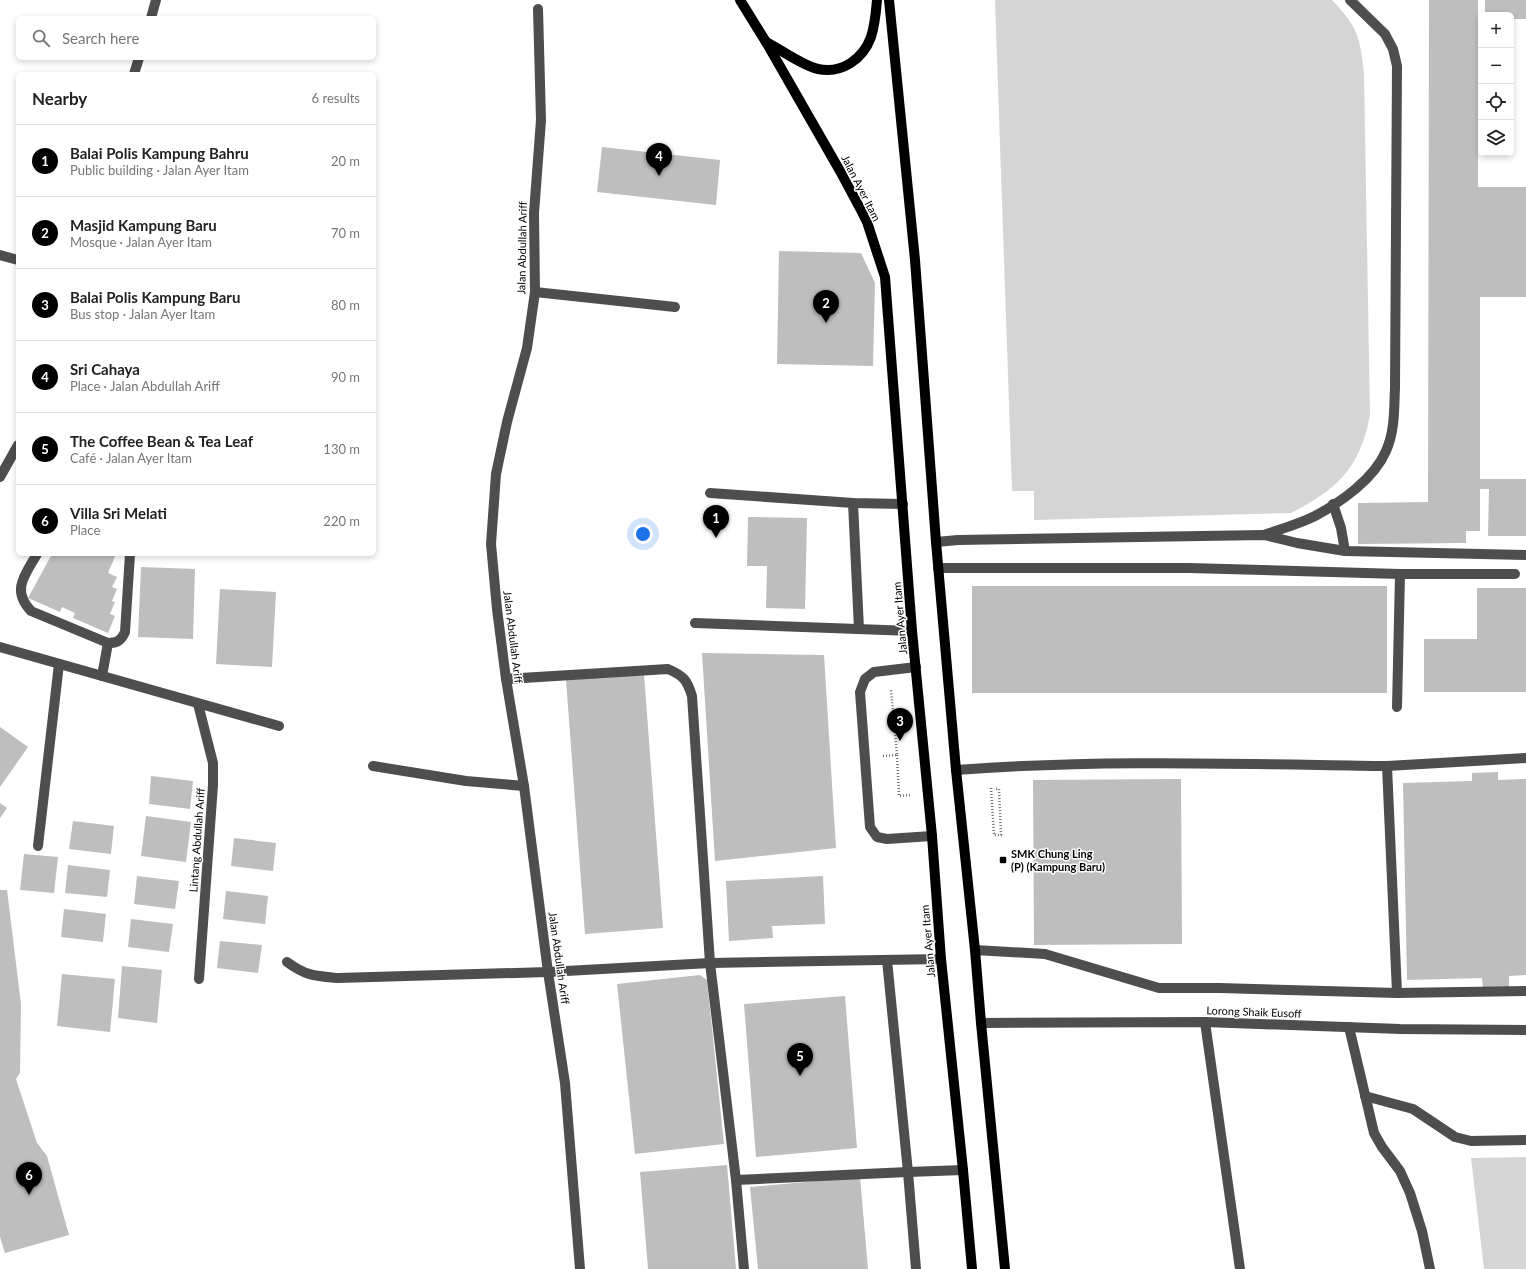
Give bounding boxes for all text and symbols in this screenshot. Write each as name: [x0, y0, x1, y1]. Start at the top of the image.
map controls: [1478, 12, 1514, 156]
button: +: [1478, 12, 1514, 48]
search box: [16, 16, 376, 60]
icon: search: [30, 27, 52, 49]
text: Search here: [62, 29, 139, 47]
button: −: [1478, 48, 1514, 84]
button: locate: [1478, 84, 1514, 120]
text: Nearby: [32, 88, 87, 109]
text: 6 results: [312, 90, 360, 106]
button: layers: [1478, 120, 1514, 156]
pin: 4: [646, 143, 672, 176]
text: Balai Polis Kampung Bahru: [70, 144, 249, 162]
street label: Jalan Ayer Itam: [839, 152, 884, 223]
text: 1: [41, 153, 49, 169]
text: 20 m: [331, 153, 360, 169]
text: Public building · Jalan Ayer Itam: [70, 162, 249, 178]
street label: Jalan Abdullah Ariff: [514, 201, 529, 295]
text: Masjid Kampung Baru: [70, 216, 217, 234]
text: 2: [41, 225, 49, 241]
text: 70 m: [331, 225, 360, 241]
text: Mosque · Jalan Ayer Itam: [70, 234, 212, 250]
text: Balai Polis Kampung Baru: [70, 288, 240, 306]
pin: 2: [813, 290, 839, 323]
text: 3: [41, 297, 49, 313]
text: 80 m: [331, 297, 360, 313]
text: Bus stop · Jalan Ayer Itam: [70, 306, 215, 322]
text: Sri Cahaya: [70, 360, 140, 378]
text: 4: [41, 369, 49, 385]
text: 90 m: [331, 369, 360, 385]
text: Place · Jalan Abdullah Ariff: [70, 378, 220, 394]
text: The Coffee Bean & Tea Leaf: [70, 432, 253, 450]
text: 5: [41, 441, 49, 457]
text: 130 m: [323, 441, 360, 457]
text: Café · Jalan Ayer Itam: [70, 450, 192, 466]
text: Villa Sri Melati: [70, 504, 167, 522]
pin: 1: [703, 505, 729, 538]
text: 6: [41, 513, 49, 529]
text: 220 m: [323, 513, 360, 529]
text: Place: [70, 522, 100, 538]
your location: [633, 524, 653, 544]
street label: Jalan Ayer Itam: [890, 581, 909, 655]
street label: Jalan Abdullah Ariff: [501, 590, 526, 685]
pin: 3: [887, 708, 913, 741]
street label: Lintang Abdullah Ariff: [186, 787, 207, 893]
place label: SMK Chung Ling (P) (Kampung Baru): [1011, 847, 1105, 873]
marker: SMK Chung Ling (P) (Kampung Baru): [998, 855, 1008, 865]
street label: Jalan Ayer Itam: [918, 904, 937, 978]
street label: Jalan Abdullah Ariff: [547, 911, 573, 1006]
street label: Lorong Shaik Eusoff: [1206, 1003, 1302, 1020]
pin: 5: [787, 1043, 813, 1076]
pin: 6: [16, 1162, 42, 1195]

